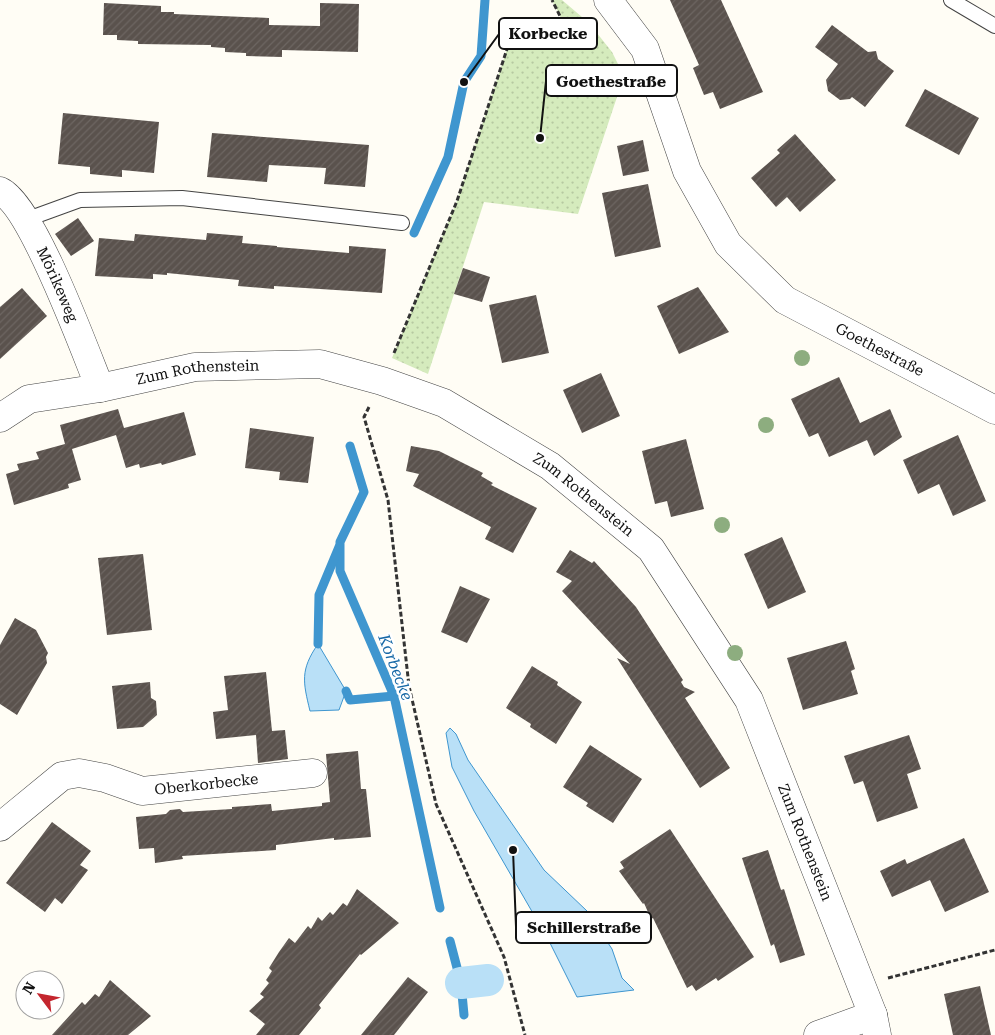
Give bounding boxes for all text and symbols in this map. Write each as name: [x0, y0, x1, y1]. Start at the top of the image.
callout: Korbecke: [499, 18, 597, 49]
text: Korbecke: [509, 24, 587, 43]
callout: Goethestraße: [546, 65, 677, 96]
text: Goethestraße: [556, 72, 666, 91]
street label: Mörikeweg: [33, 244, 82, 325]
street label: Goethestraße: [832, 319, 927, 380]
street label: Zum Rothenstein: [135, 356, 260, 389]
street label: Zum Rothenstein: [530, 449, 638, 540]
water label: Korbecke: [374, 631, 417, 703]
street label: Oberkorbecke: [154, 770, 259, 799]
street label: Zum Rothenstein: [774, 781, 836, 904]
callout: Schillerstraße: [516, 912, 651, 943]
text: Schillerstraße: [527, 918, 641, 937]
north arrow: [15, 970, 65, 1020]
text: N: [19, 979, 39, 997]

